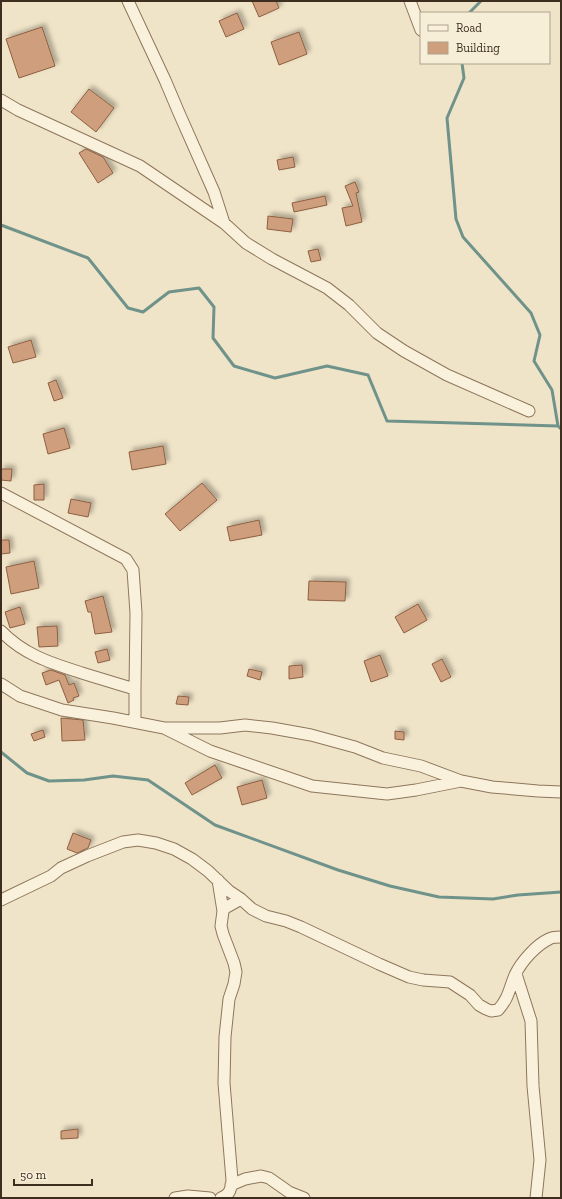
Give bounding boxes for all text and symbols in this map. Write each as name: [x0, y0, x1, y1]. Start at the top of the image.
legend: [420, 12, 550, 64]
text: Road: [456, 21, 482, 35]
text: Building: [456, 41, 500, 55]
scale bar: [14, 1161, 92, 1187]
text: 50 m: [20, 1168, 47, 1182]

